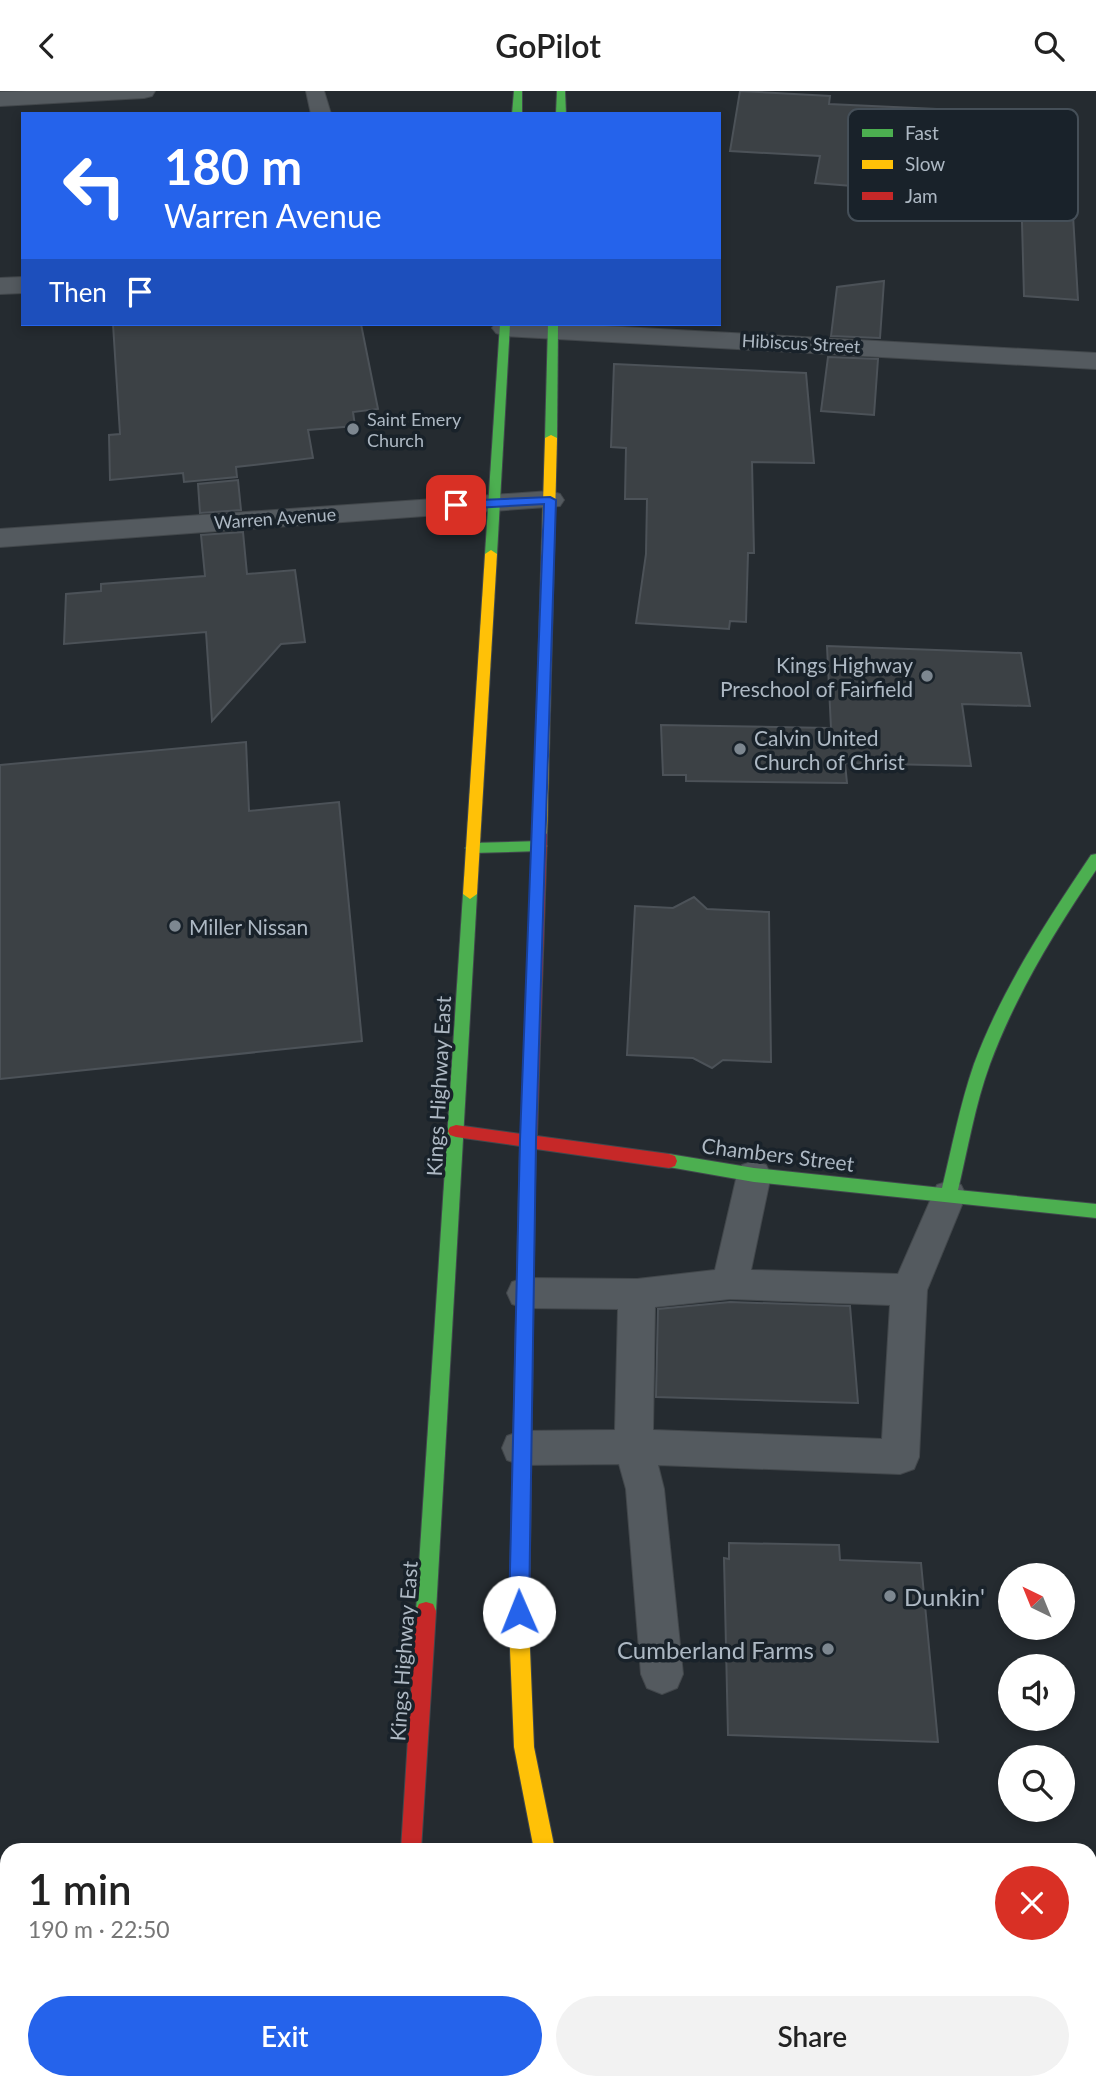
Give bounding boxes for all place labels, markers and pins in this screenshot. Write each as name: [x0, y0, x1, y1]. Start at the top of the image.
place label: Saint Emery Church: [367, 408, 462, 451]
marker: Saint Emery Church: [345, 421, 361, 437]
pin: [426, 475, 486, 535]
place label: Kings Highway Preschool of Fairfield: [720, 652, 913, 701]
marker: Kings Highway Preschool of Fairfield: [919, 668, 935, 684]
place label: Calvin United Church of Christ: [754, 725, 905, 774]
marker: Calvin United Church of Christ: [732, 741, 748, 757]
place label: Miller Nissan: [189, 914, 308, 939]
marker: Miller Nissan: [167, 918, 183, 934]
place label: Dunkin': [904, 1582, 985, 1611]
marker: Dunkin': [882, 1588, 898, 1604]
place label: Cumberland Farms: [617, 1635, 814, 1664]
marker: Cumberland Farms: [820, 1641, 836, 1657]

